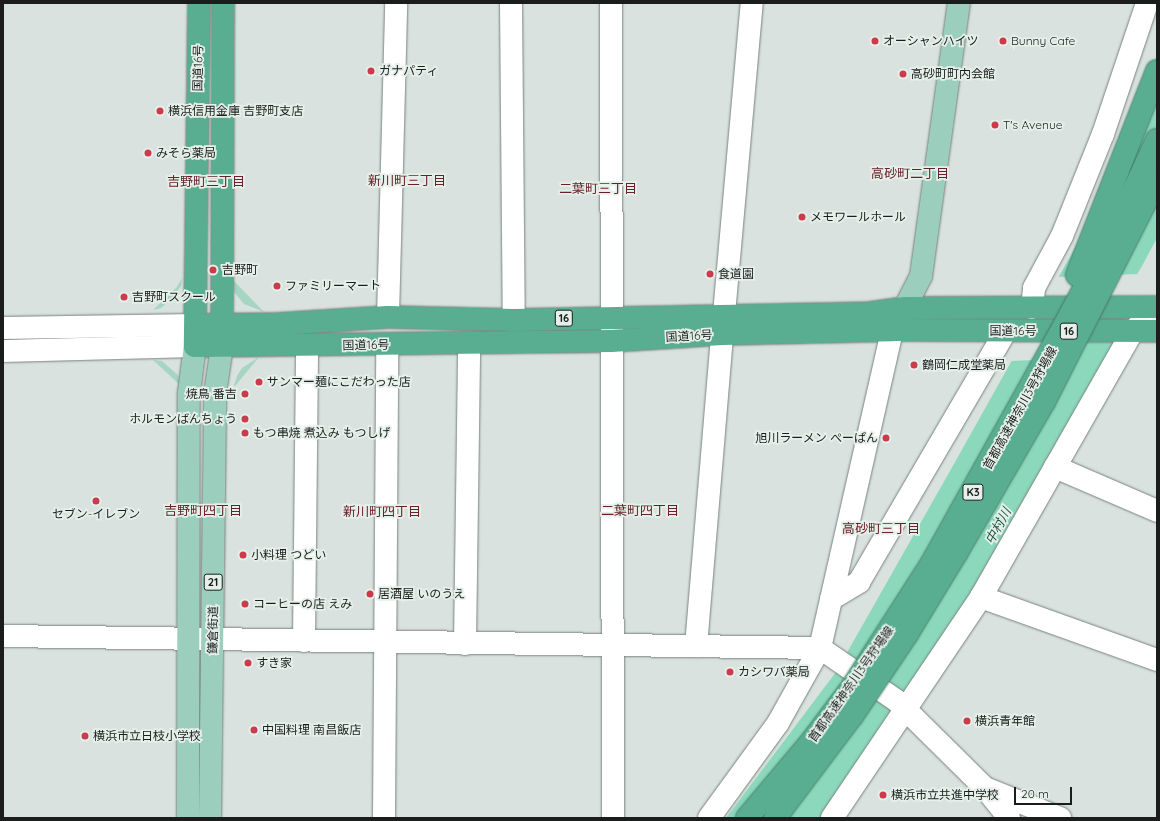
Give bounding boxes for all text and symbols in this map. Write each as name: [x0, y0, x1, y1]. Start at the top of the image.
place label: オーシャンハイツ: [883, 34, 979, 48]
place label: Bunny Cafe: [1011, 34, 1075, 48]
marker: オーシャンハイツ: [870, 36, 880, 46]
marker: Bunny Cafe: [998, 36, 1008, 46]
street label: 国道16号: [190, 44, 206, 92]
place label: ガナパティ: [379, 64, 439, 78]
marker: ガナパティ: [366, 66, 376, 76]
place label: 高砂町町内会館: [911, 67, 995, 81]
marker: 高砂町町内会館: [898, 69, 908, 79]
place label: 横浜信用金庫 吉野町支店: [168, 104, 303, 118]
marker: 横浜信用金庫 吉野町支店: [155, 106, 165, 116]
place label: T's Avenue: [1003, 118, 1063, 132]
marker: T's Avenue: [990, 120, 1000, 130]
place label: みそら薬局: [156, 146, 216, 160]
marker: みそら薬局: [143, 148, 153, 158]
district label: 高砂町二丁目: [871, 165, 949, 181]
district label: 新川町三丁目: [368, 172, 446, 188]
district label: 吉野町三丁目: [167, 173, 245, 189]
district label: 二葉町三丁目: [559, 180, 637, 196]
place label: メモワールホール: [810, 210, 906, 224]
marker: メモワールホール: [797, 212, 807, 222]
place label: 吉野町: [222, 263, 258, 277]
marker: 吉野町: [207, 264, 219, 276]
place label: 食道園: [718, 267, 754, 281]
marker: 食道園: [705, 269, 715, 279]
place label: ファミリーマート: [285, 279, 381, 293]
marker: ファミリーマート: [272, 281, 282, 291]
place label: 吉野町スクール: [132, 290, 216, 304]
marker: 吉野町スクール: [119, 292, 129, 302]
road number: 16: [554, 309, 574, 327]
road number: 16: [1059, 322, 1079, 340]
street label: 国道16号: [990, 324, 1036, 338]
street label: 国道16号: [665, 328, 713, 344]
street label: 国道16号: [342, 337, 390, 353]
street label: 首都高速神奈川3号狩場線: [980, 344, 1060, 472]
place label: 鶴岡仁成堂薬局: [922, 358, 1006, 372]
marker: 鶴岡仁成堂薬局: [909, 360, 919, 370]
place label: サンマー麺にこだわった店: [267, 375, 411, 389]
marker: サンマー麺にこだわった店: [254, 377, 264, 387]
place label: 焼鳥 番吉: [186, 387, 237, 401]
marker: 焼鳥 番吉: [240, 389, 250, 399]
place label: ホルモンばんちょう: [129, 412, 237, 426]
marker: ホルモンばんちょう: [240, 414, 250, 424]
place label: もつ串焼 煮込み もつしげ: [253, 426, 392, 440]
marker: もつ串焼 煮込み もつしげ: [240, 428, 250, 438]
place label: 旭川ラーメン ぺーぱん: [755, 431, 878, 445]
marker: 旭川ラーメン ぺーぱん: [881, 433, 891, 443]
road number: K3: [962, 483, 984, 501]
marker: セブン-イレブン: [91, 496, 101, 506]
district label: 吉野町四丁目: [164, 502, 242, 518]
district label: 二葉町四丁目: [601, 502, 679, 518]
district label: 新川町四丁目: [343, 503, 421, 519]
water label: 中村川: [982, 505, 1014, 547]
place label: セブン-イレブン: [52, 507, 140, 521]
district label: 高砂町三丁目: [842, 520, 920, 536]
place label: 小料理 つどい: [251, 548, 326, 562]
marker: 小料理 つどい: [238, 550, 248, 560]
road number: 21: [203, 573, 223, 591]
place label: 居酒屋 いのうえ: [378, 587, 465, 601]
marker: 居酒屋 いのうえ: [365, 589, 375, 599]
place label: コーヒーの店 えみ: [253, 597, 352, 611]
marker: コーヒーの店 えみ: [240, 599, 250, 609]
street label: 鎌倉街道: [205, 606, 221, 654]
street label: 首都高速神奈川3号狩場線: [805, 623, 897, 745]
place label: すき家: [256, 656, 292, 670]
marker: すき家: [243, 658, 253, 668]
place label: カシワバ薬局: [738, 665, 810, 679]
marker: カシワバ薬局: [725, 667, 735, 677]
place label: 横浜青年館: [975, 714, 1035, 728]
marker: 横浜青年館: [962, 716, 972, 726]
place label: 中国料理 南昌飯店: [262, 723, 361, 737]
marker: 中国料理 南昌飯店: [249, 725, 259, 735]
place label: 横浜市立日枝小学校: [93, 729, 201, 743]
marker: 横浜市立日枝小学校: [80, 731, 90, 741]
scale bar: [1016, 779, 1074, 805]
text: 20 m: [1021, 786, 1049, 801]
place label: 横浜市立共進中学校: [891, 788, 999, 802]
marker: 横浜市立共進中学校: [878, 790, 888, 800]

